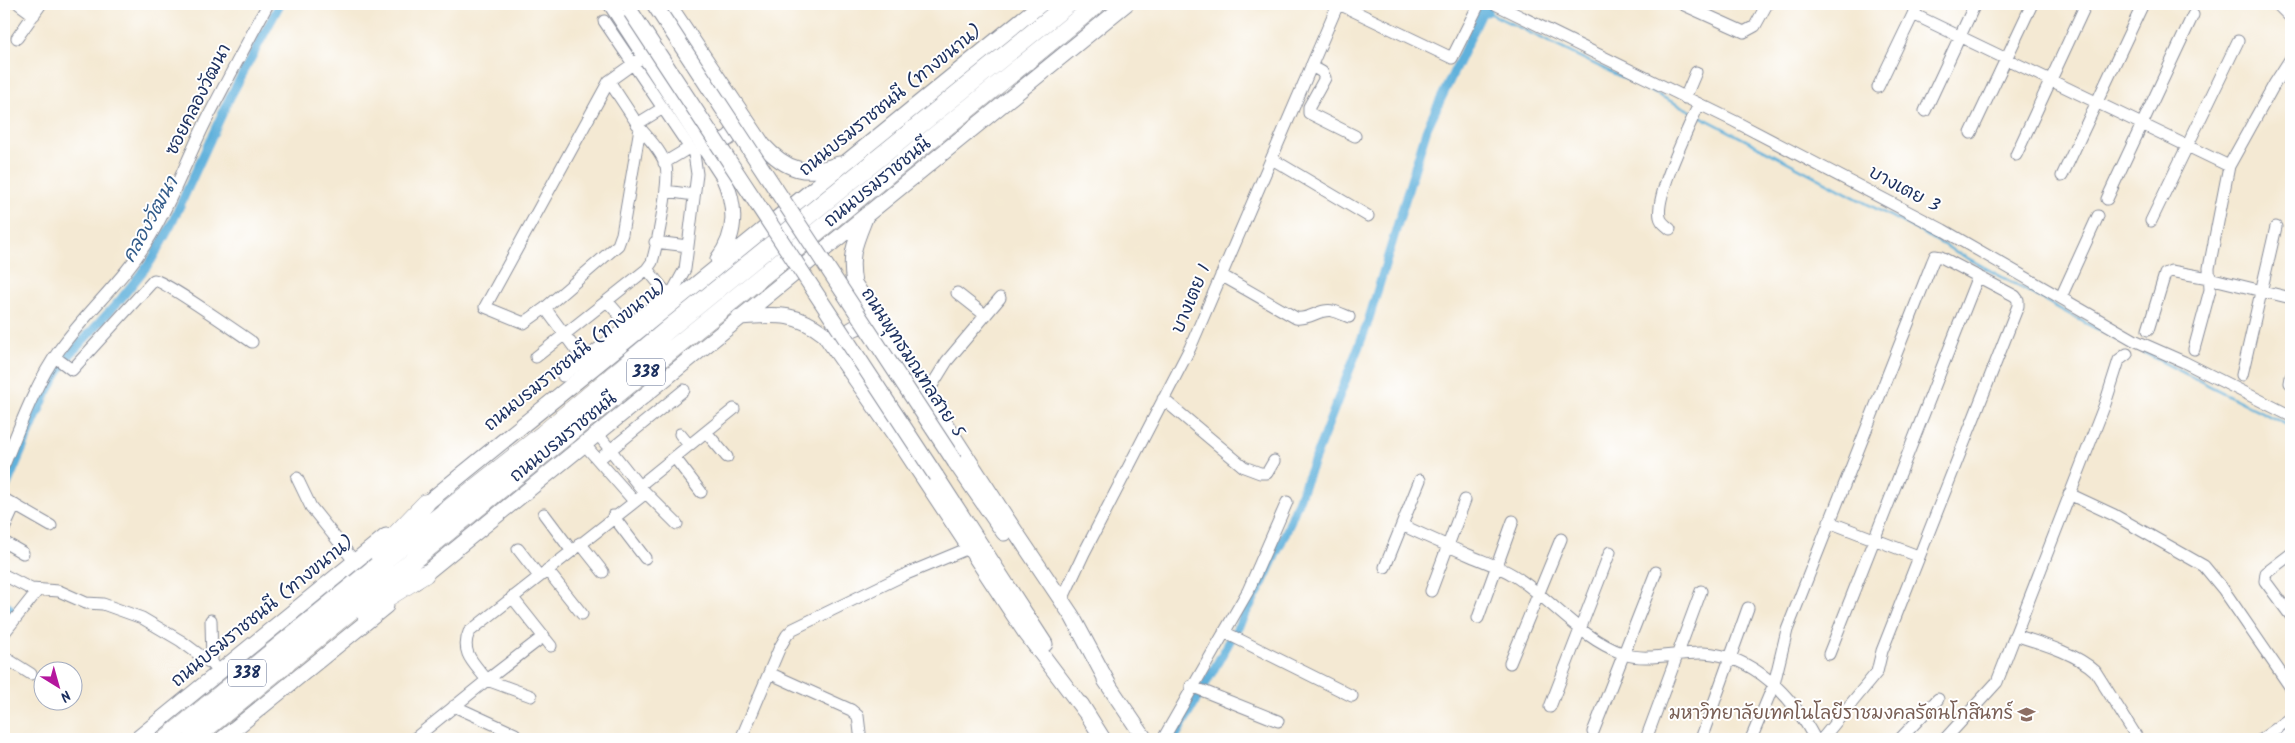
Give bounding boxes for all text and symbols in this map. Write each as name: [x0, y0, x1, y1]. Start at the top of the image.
street label: ถนนบรมราชชนนี (ทางขนาน): [793, 18, 989, 184]
street label: ซอยคลองวัฒนา: [158, 39, 240, 161]
street label: ถนนบรมราชชนนี: [818, 130, 938, 236]
street label: บางเตย 3: [1863, 159, 1945, 221]
water label: คลองวัฒนา: [115, 170, 188, 268]
street label: บางเตย 1: [1164, 260, 1220, 338]
street label: ถนนบรมราชชนนี (ทางขนาน): [478, 273, 674, 439]
street label: ถนนพุทธมณฑลสาย 5: [853, 282, 972, 445]
road number: 338: [627, 358, 665, 386]
street label: ถนนบรมราชชนนี: [504, 385, 624, 491]
street label: ถนนบรมราชชนนี (ทางขนาน): [165, 529, 361, 695]
north arrow: [32, 660, 82, 710]
road number: 338: [228, 660, 266, 686]
text: N: [55, 684, 75, 707]
place label: มหาวิทยาลัยเทคโนโลยีราชมงคลรัตนโกสินทร์: [1669, 700, 2014, 729]
school or university icon: มหาวิทยาลัยเทคโนโลยีราชมงคลรัตนโกสินทร์: [2017, 704, 2037, 724]

